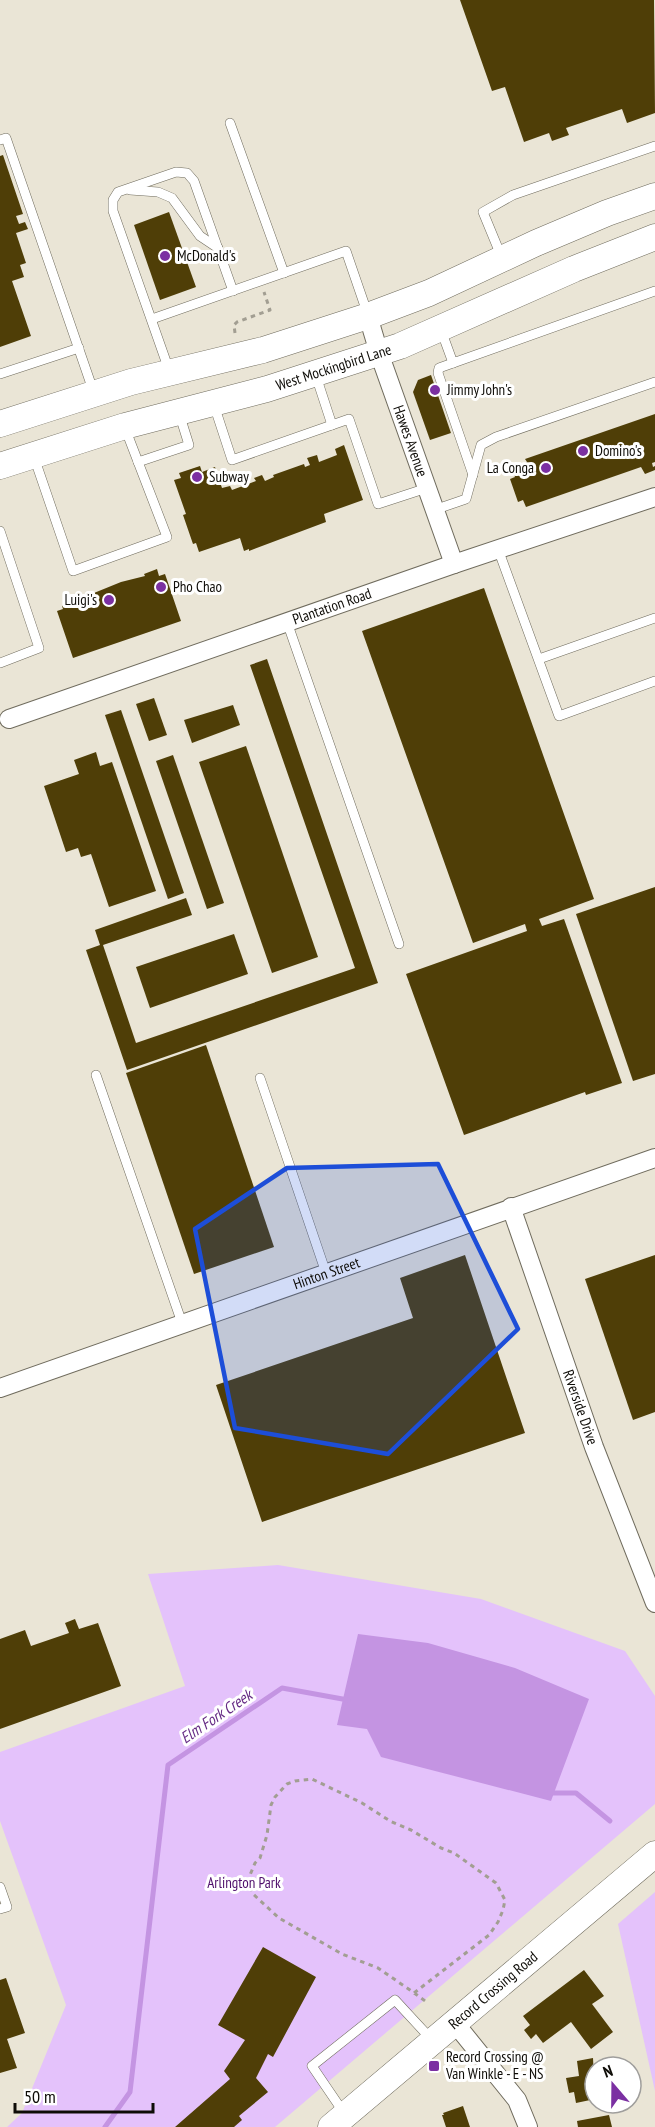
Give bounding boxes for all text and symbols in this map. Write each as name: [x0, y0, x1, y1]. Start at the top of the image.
place label: McDonald's: [177, 246, 236, 265]
marker: McDonald's: [158, 249, 172, 263]
street label: West Mockingbird Lane: [273, 339, 394, 395]
place label: Jimmy John's: [446, 380, 512, 399]
marker: Jimmy John's: [428, 383, 442, 397]
street label: Hawes Avenue: [389, 402, 432, 479]
place label: Domino's: [595, 441, 642, 460]
marker: Domino's: [576, 444, 590, 458]
place label: La Conga: [487, 458, 534, 477]
marker: La Conga: [539, 461, 553, 475]
place label: Subway: [209, 467, 249, 486]
marker: Subway: [190, 470, 204, 484]
place label: Pho Chao: [173, 577, 222, 596]
marker: Pho Chao: [154, 580, 168, 594]
street label: Plantation Road: [290, 584, 374, 629]
place label: Luigi's: [64, 590, 97, 609]
marker: Luigi's: [102, 593, 116, 607]
street label: Hinton Street: [290, 1252, 362, 1293]
street label: Riverside Drive: [559, 1367, 603, 1447]
water label: Elm Fork Creek: [176, 1684, 257, 1747]
park label: Arlington Park: [207, 1873, 281, 1892]
street label: Record Crossing Road: [444, 1947, 541, 2033]
place label: Record Crossing @ Van Winkle - E - NS: [445, 2047, 544, 2083]
north arrow: [583, 2055, 643, 2115]
marker: Record Crossing @ Van Winkle - E - NS: [427, 2059, 441, 2073]
text: N: [600, 2060, 615, 2082]
scale bar: [15, 2076, 153, 2114]
text: 50 m: [24, 2085, 56, 2108]

